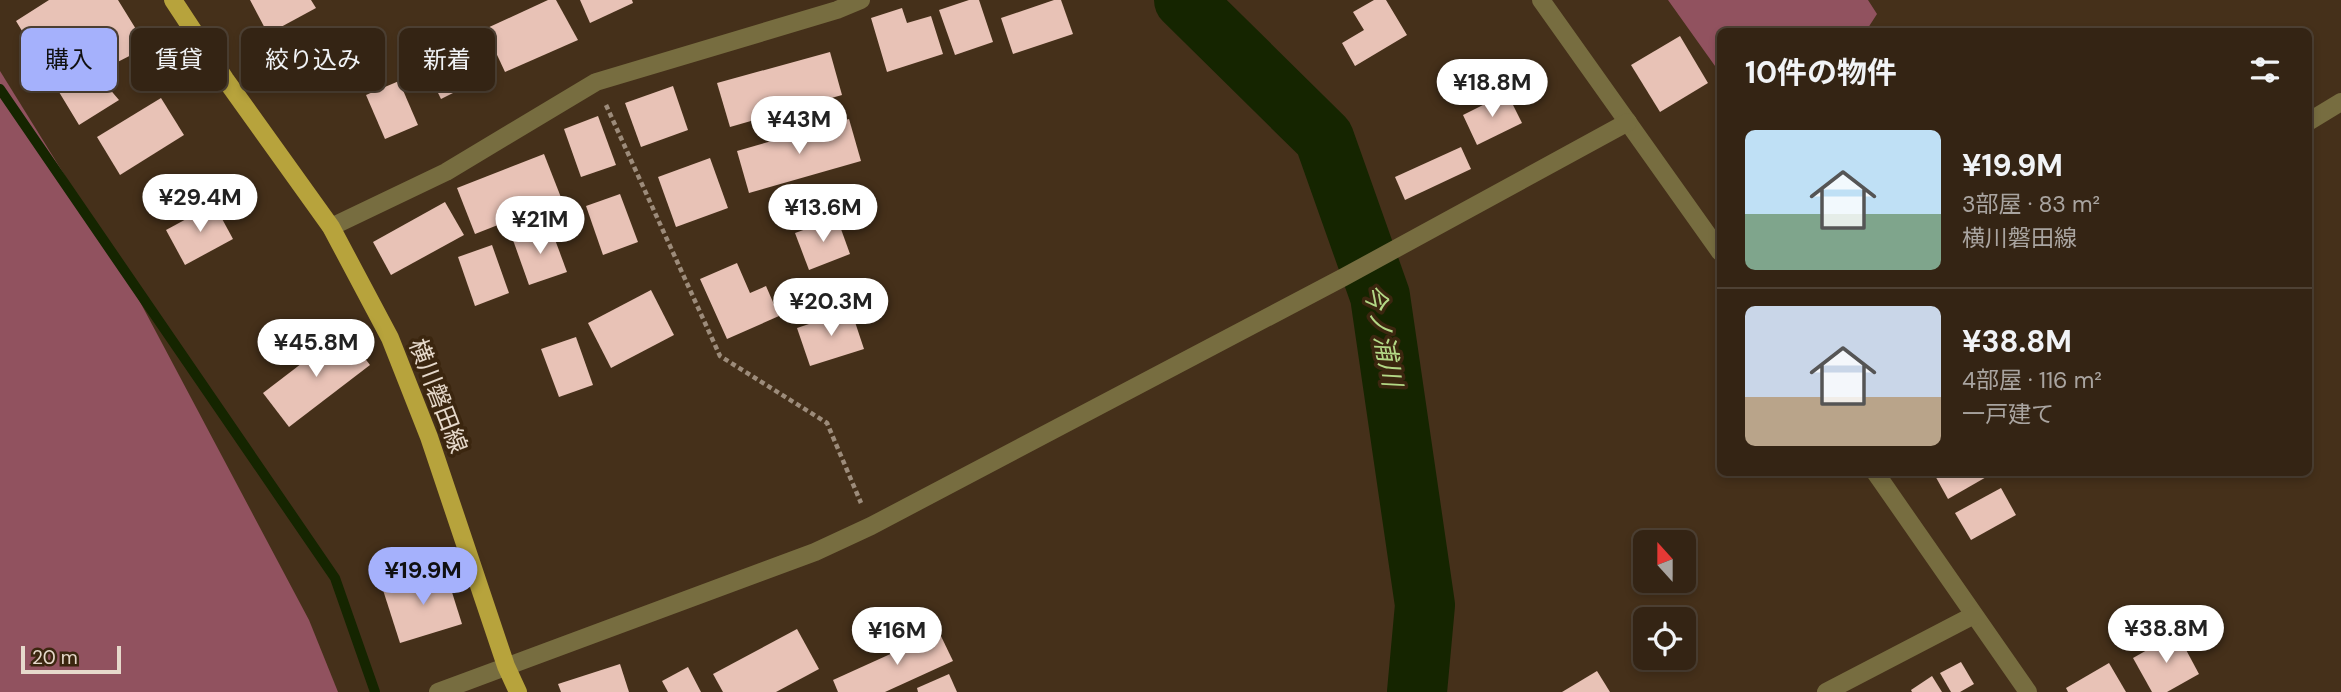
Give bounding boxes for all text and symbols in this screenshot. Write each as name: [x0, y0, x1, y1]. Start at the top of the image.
chip: 購入: [21, 28, 117, 91]
chip: 賃貸: [131, 28, 227, 91]
chip: 絞り込み: [241, 28, 385, 91]
chip: 新着: [399, 28, 495, 91]
icon: filters: [2246, 51, 2284, 89]
text: 10件の物件: [1745, 53, 1897, 92]
pin: ¥18.8M: [1435, 60, 1549, 119]
text: ¥18.8M: [1453, 67, 1531, 97]
pin: ¥43M: [758, 96, 840, 156]
text: ¥43M: [767, 104, 831, 134]
text: ¥19.9M: [1962, 146, 2063, 185]
icon: home: [1801, 158, 1885, 242]
pin: ¥29.4M: [143, 174, 257, 234]
text: ¥29.4M: [158, 182, 242, 212]
pin: ¥13.6M: [766, 184, 880, 244]
text: 3部屋 · 83 m²: [1962, 189, 2100, 219]
text: ¥13.6M: [784, 192, 862, 222]
pin: ¥21M: [499, 196, 581, 256]
text: ¥21M: [512, 204, 568, 234]
text: 横川磐田線: [1962, 223, 2077, 253]
pin: ¥20.3M: [774, 278, 888, 338]
water label: 今ノ浦川: [1356, 281, 1410, 392]
text: ¥20.3M: [789, 286, 873, 316]
pin: ¥45.8M: [259, 320, 373, 379]
text: ¥38.8M: [1962, 322, 2072, 361]
text: ¥45.8M: [274, 327, 358, 357]
street label: 横川磐田線: [402, 334, 474, 457]
icon: home: [1801, 334, 1885, 418]
text: 4部屋 · 116 m²: [1962, 365, 2102, 395]
text: 一戸建て: [1962, 399, 2054, 429]
north arrow: [1633, 530, 1696, 593]
map controls: [1633, 530, 1696, 670]
pin: ¥19.9M: [366, 548, 480, 607]
text: ¥19.9M: [384, 555, 462, 585]
pin: ¥38.8M: [2109, 606, 2223, 665]
button: locate: [1633, 607, 1696, 670]
pin: ¥16M: [856, 608, 938, 667]
text: ¥38.8M: [2124, 613, 2208, 643]
text: ¥16M: [868, 615, 926, 645]
scale bar: [21, 643, 121, 675]
text: 20 m: [32, 645, 78, 670]

